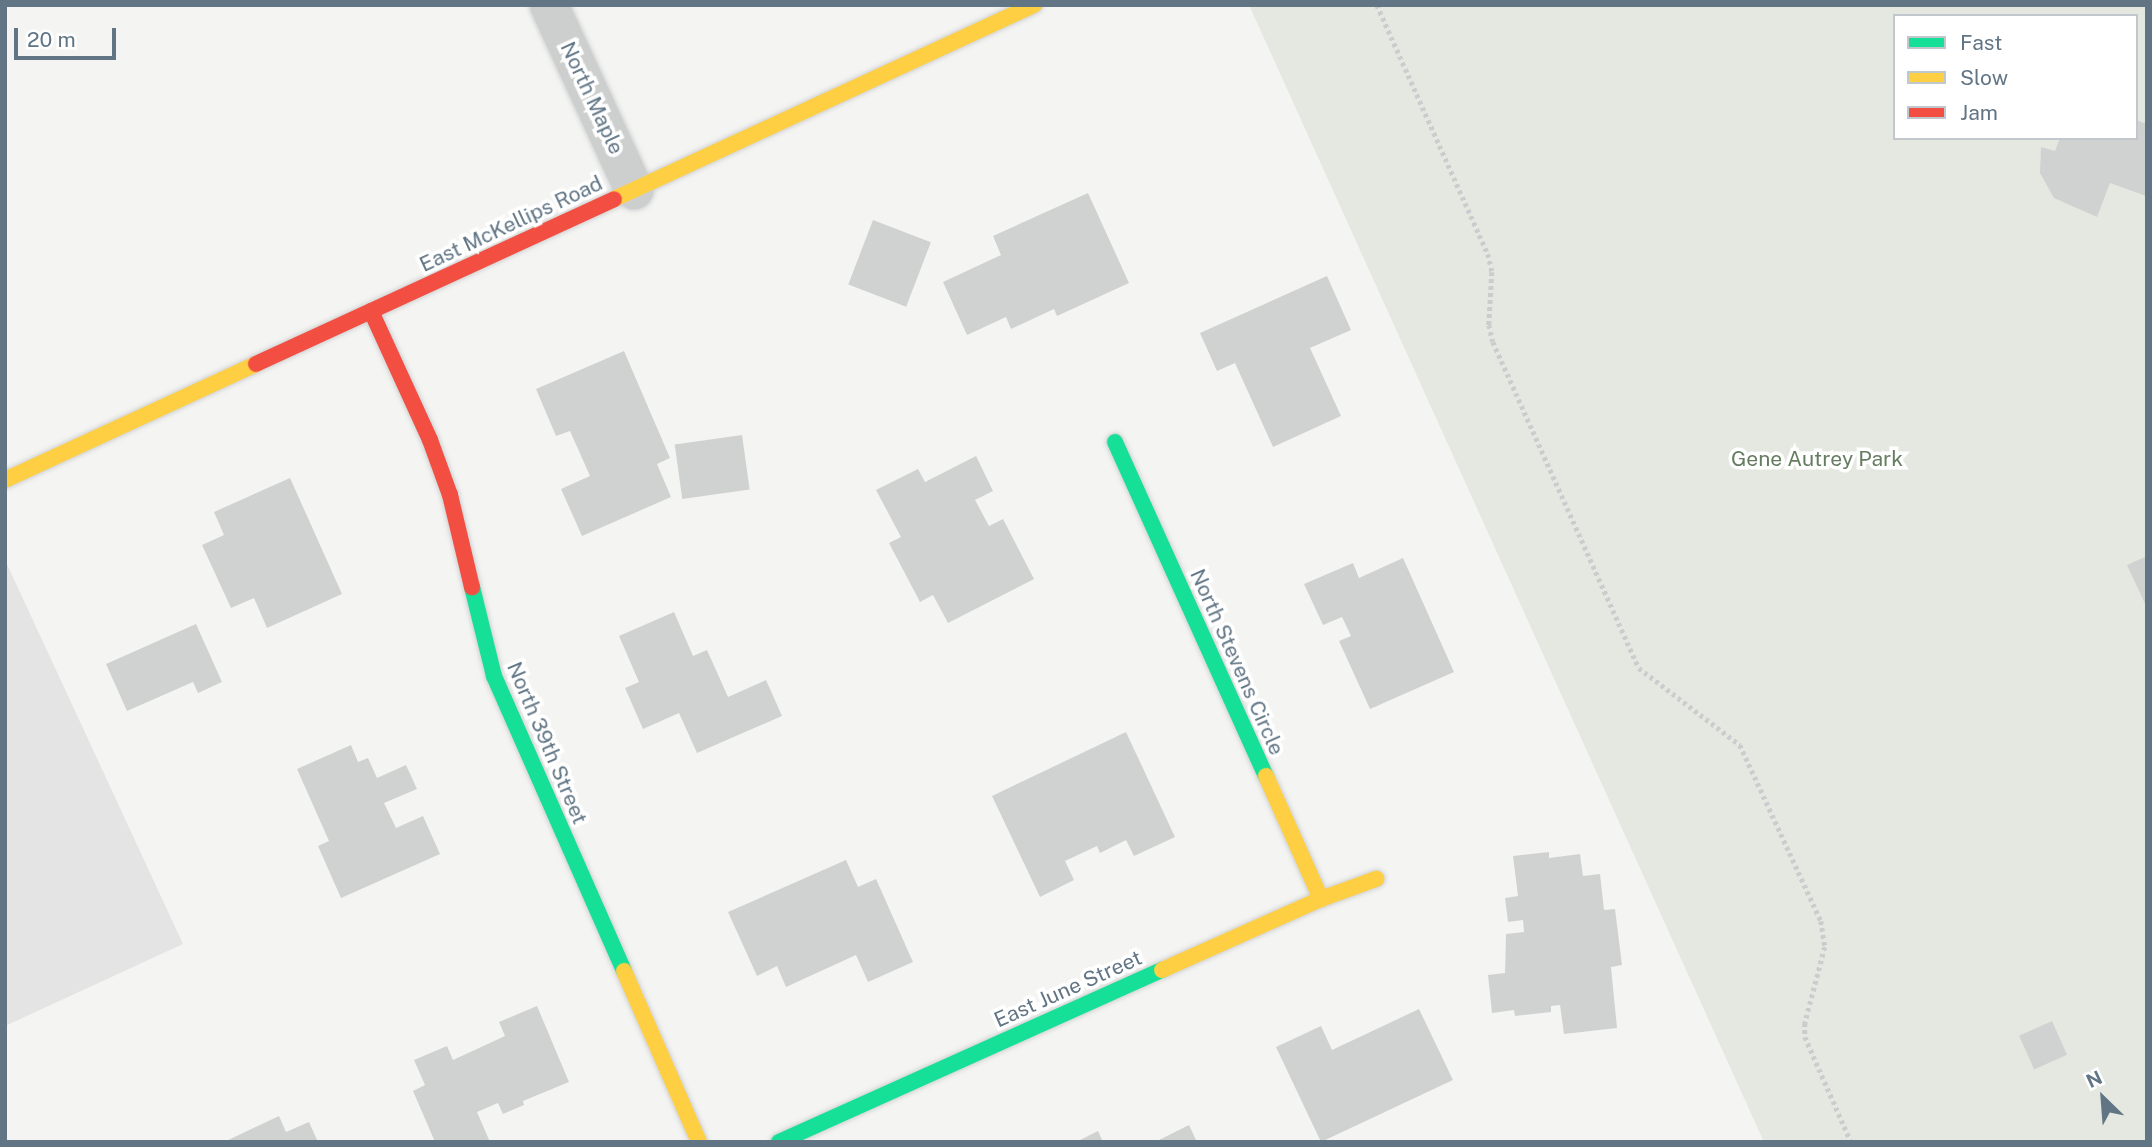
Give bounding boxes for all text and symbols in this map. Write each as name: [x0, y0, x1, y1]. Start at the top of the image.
scale bar: [18, 14, 119, 58]
legend: [1893, 14, 2138, 140]
text: 20 m: [27, 27, 76, 52]
text: Fast: [1960, 30, 2002, 55]
street label: North Maple: [555, 38, 629, 158]
text: Slow: [1960, 65, 2008, 90]
text: Jam: [1960, 100, 1998, 125]
street label: East McKellips Road: [416, 171, 606, 277]
park label: Gene Autrey Park: [1731, 446, 1903, 472]
street label: North Stevens Circle: [1185, 565, 1289, 759]
street label: North 39th Street: [501, 658, 593, 828]
street label: East June Street: [990, 945, 1146, 1033]
north arrow: [2068, 1063, 2138, 1133]
text: N: [2083, 1066, 2106, 1092]

